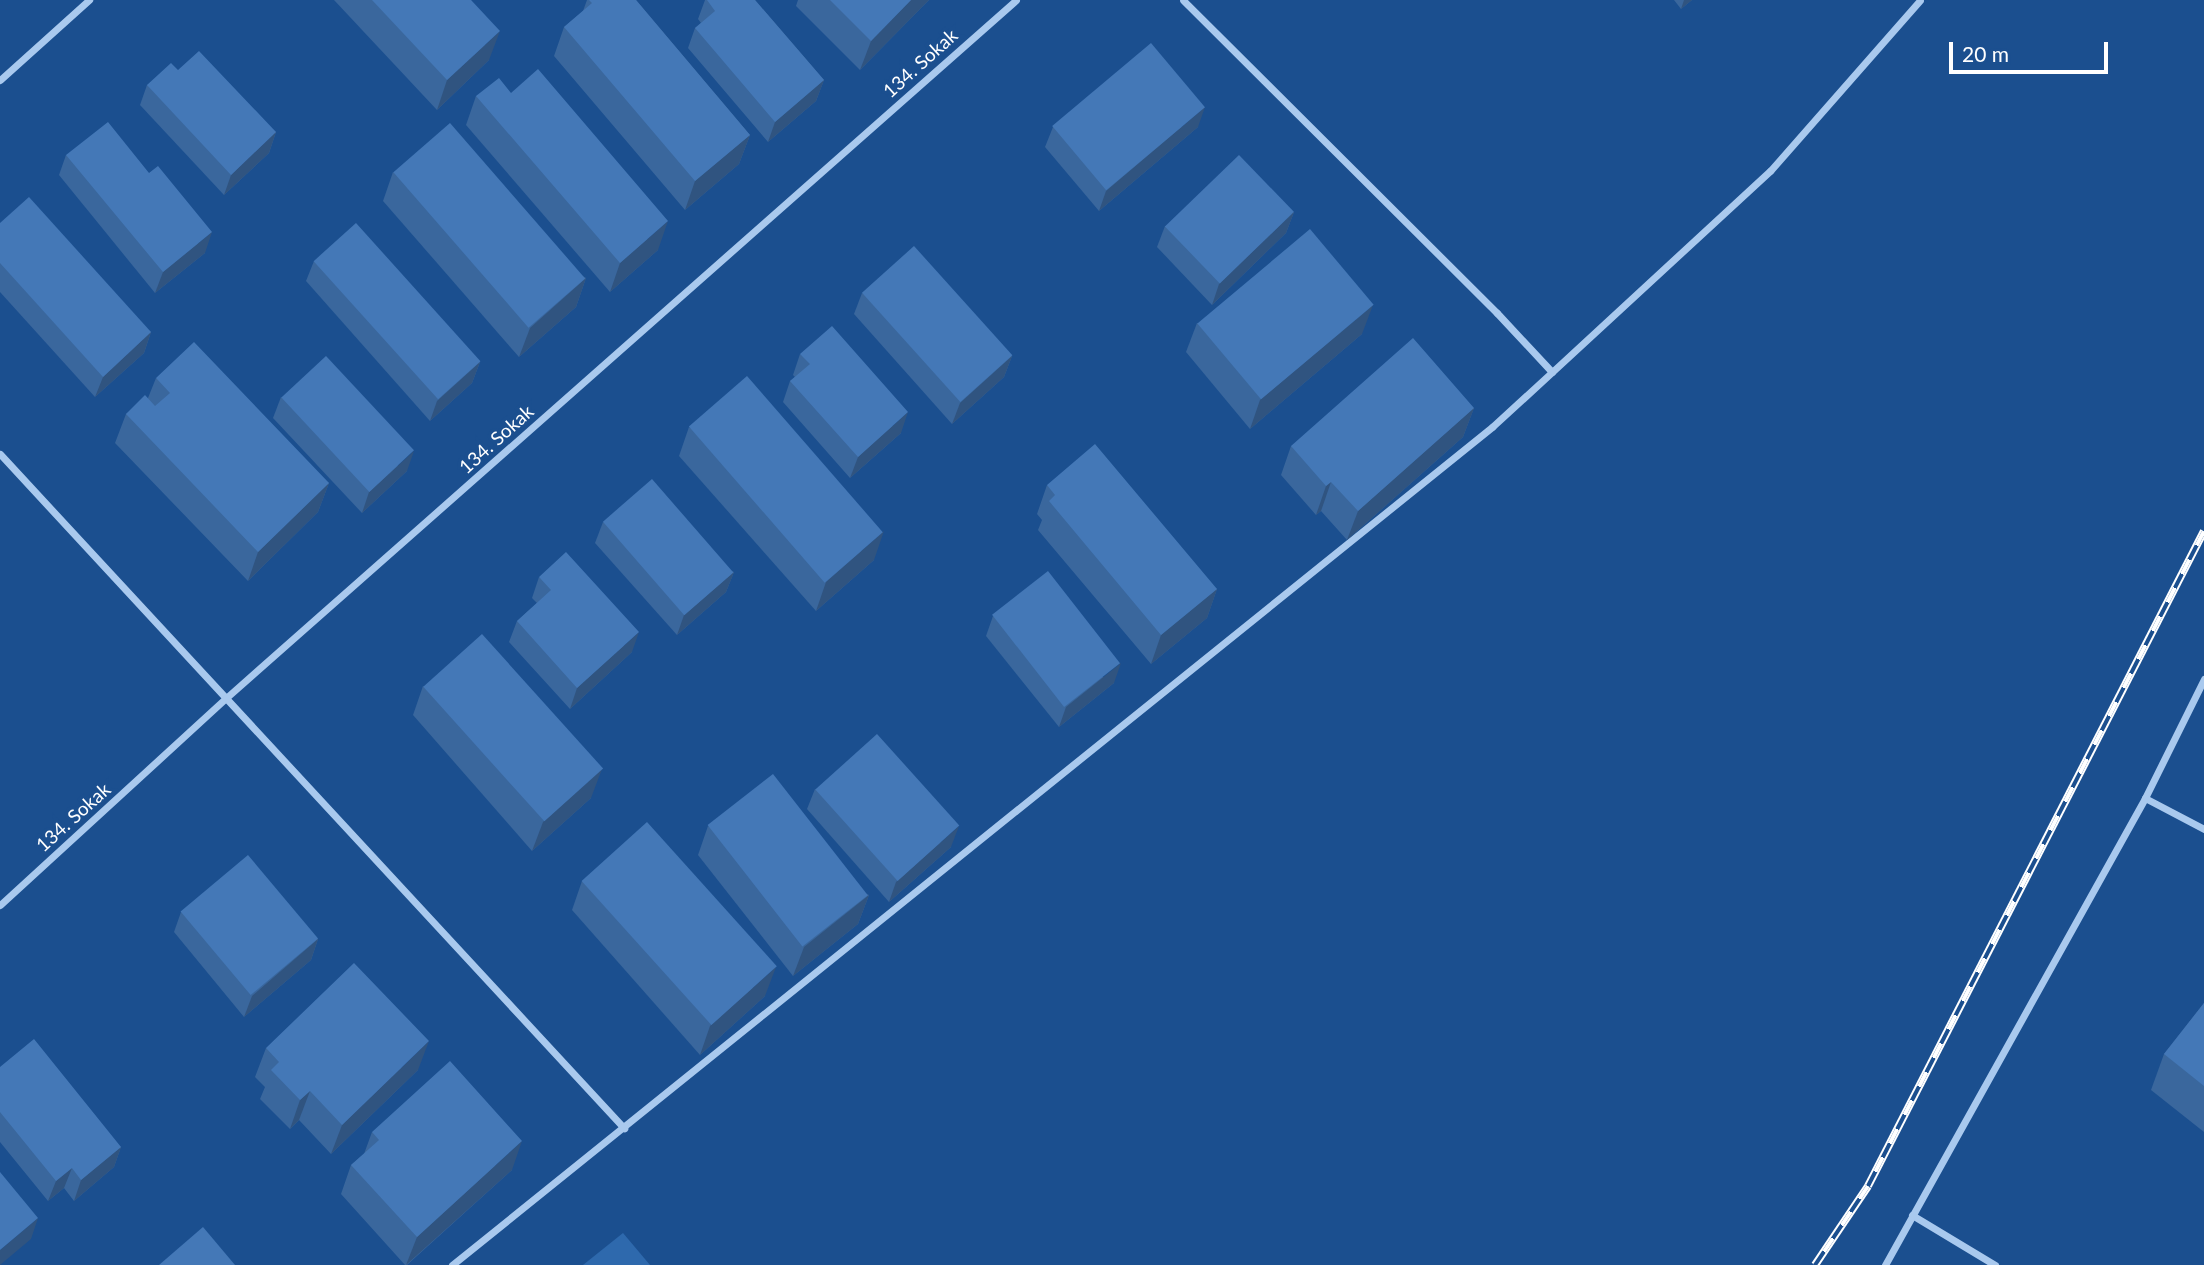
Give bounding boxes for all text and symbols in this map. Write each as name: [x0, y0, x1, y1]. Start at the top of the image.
street label: 134. Sokak: [878, 24, 962, 102]
scale bar: [1952, 28, 2111, 72]
text: 20 m: [1962, 41, 2009, 66]
street label: 134. Sokak: [454, 400, 538, 478]
street label: 134. Sokak: [31, 778, 115, 856]

